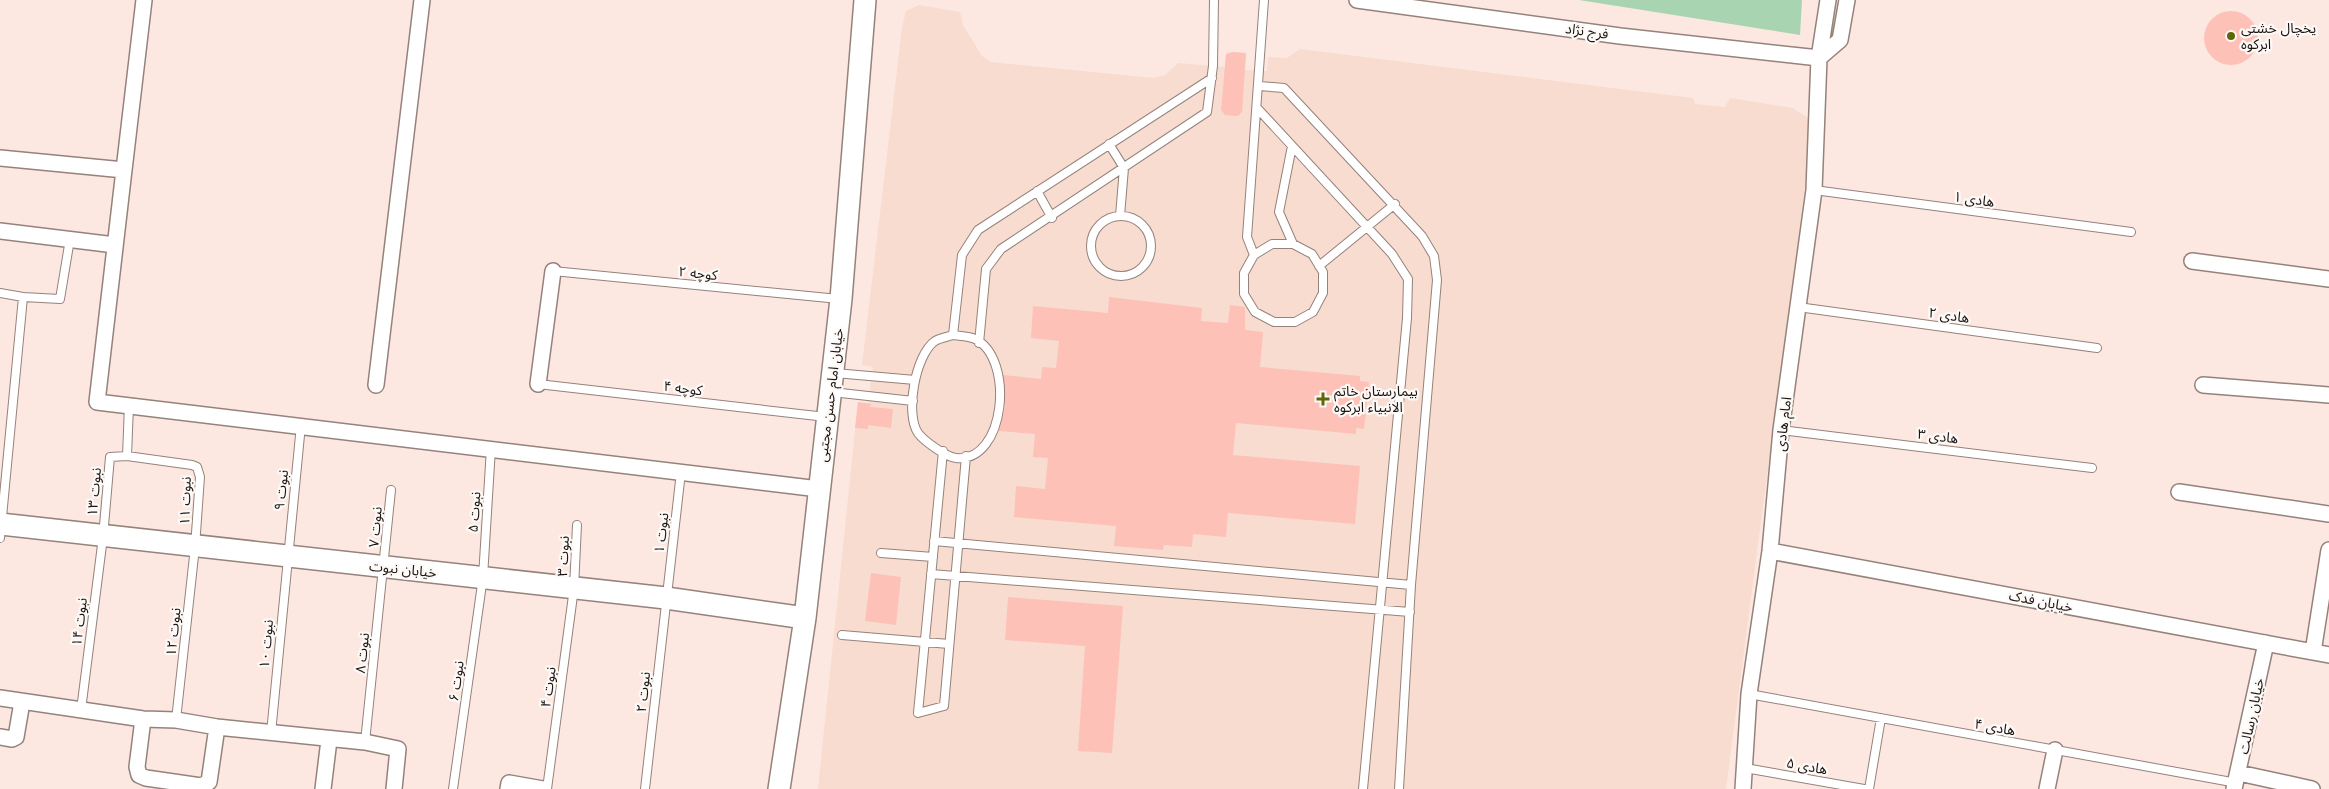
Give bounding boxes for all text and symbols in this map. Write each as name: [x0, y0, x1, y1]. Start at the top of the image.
street label: فرج نژاد: [1564, 19, 1610, 45]
place label: یخچال خشتی ابرکوه: [2241, 19, 2316, 53]
marker: یخچال خشتی ابرکوه: [2225, 30, 2237, 42]
street label: هادی ۱: [1952, 187, 1996, 211]
street label: کوچه ۲: [677, 262, 719, 285]
street label: هادی ۲: [1927, 303, 1971, 327]
street label: خیابان امام حسن مجتبی: [813, 327, 849, 463]
street label: کوچه ۴: [662, 377, 704, 400]
place label: بیمارستان خاتم الانبیاء ابرکوه: [1334, 382, 1418, 416]
marker: بیمارستان خاتم الانبیاء ابرکوه: [1316, 392, 1330, 406]
street label: امام هادی: [1771, 396, 1797, 452]
street label: هادی ۳: [1916, 425, 1960, 447]
street label: نبوت ۱۳: [83, 467, 105, 517]
street label: نبوت ۹: [270, 469, 292, 511]
street label: نبوت ۱۱: [175, 476, 195, 526]
street label: نبوت ۵: [464, 491, 484, 533]
street label: نبوت ۷: [364, 506, 386, 548]
street label: نبوت ۱: [650, 511, 672, 554]
street label: نبوت ۳: [553, 535, 573, 577]
street label: خیابان نبوت: [368, 557, 438, 581]
street label: خیابان فدک: [2008, 586, 2074, 616]
street label: نبوت ۱۴: [67, 596, 91, 647]
street label: نبوت ۱۲: [161, 607, 185, 657]
street label: نبوت ۱۰: [255, 619, 277, 669]
street label: نبوت ۸: [351, 632, 373, 674]
street label: نبوت ۶: [444, 659, 468, 702]
street label: نبوت ۴: [536, 665, 560, 708]
street label: نبوت ۲: [632, 671, 654, 713]
street label: خیابان رسالت: [2234, 676, 2268, 756]
street label: هادی ۴: [1973, 715, 2017, 739]
street label: هادی ۵: [1785, 754, 1829, 778]

